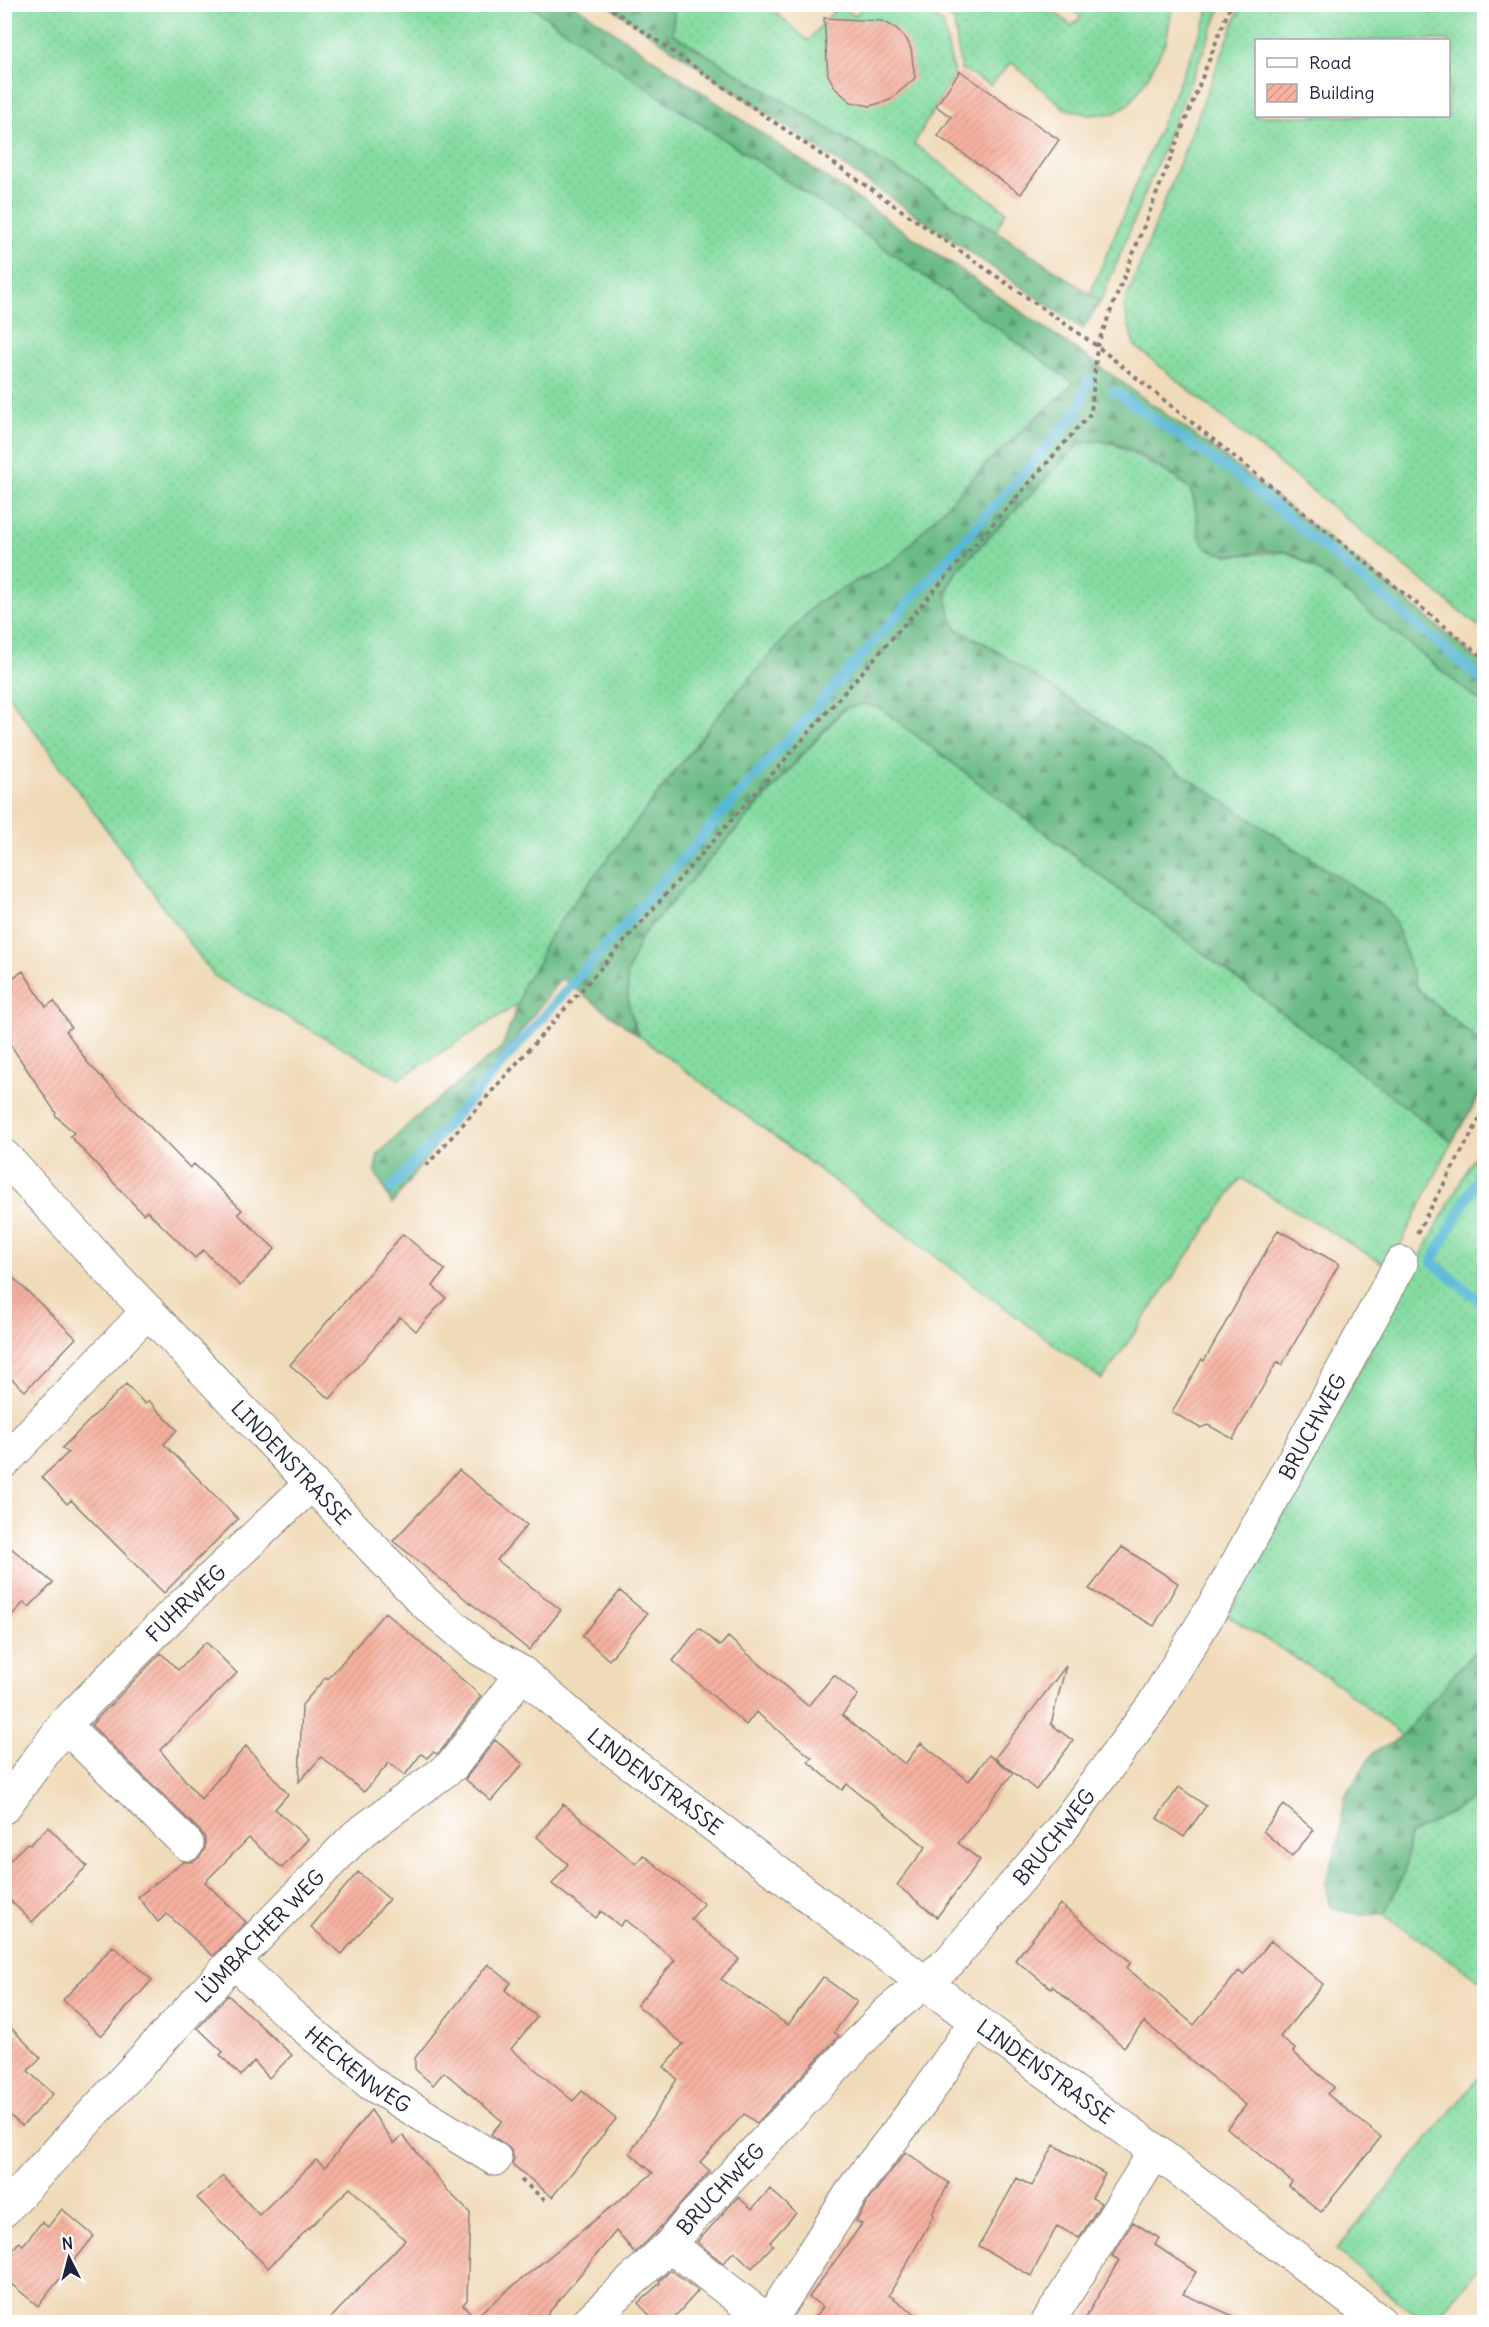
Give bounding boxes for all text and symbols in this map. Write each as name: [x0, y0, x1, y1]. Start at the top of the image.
legend: [1255, 39, 1450, 117]
text: Road: [1309, 51, 1352, 74]
text: Building: [1309, 81, 1374, 104]
street label: BRUCHWEG: [1272, 1369, 1352, 1484]
street label: LINDENSTRASSE: [226, 1394, 357, 1530]
street label: FUHRWEG: [140, 1558, 231, 1647]
street label: LINDENSTRASSE: [582, 1722, 728, 1841]
street label: BRUCHWEG: [1007, 1783, 1101, 1891]
street label: LÜMBACHER WEG: [189, 1863, 330, 2008]
street label: LINDENSTRASSE: [972, 2013, 1119, 2130]
street label: HECKENWEG: [299, 2020, 416, 2118]
street label: BRUCHWEG: [670, 2137, 770, 2240]
north arrow: [39, 2228, 99, 2288]
text: N: [61, 2233, 74, 2254]

